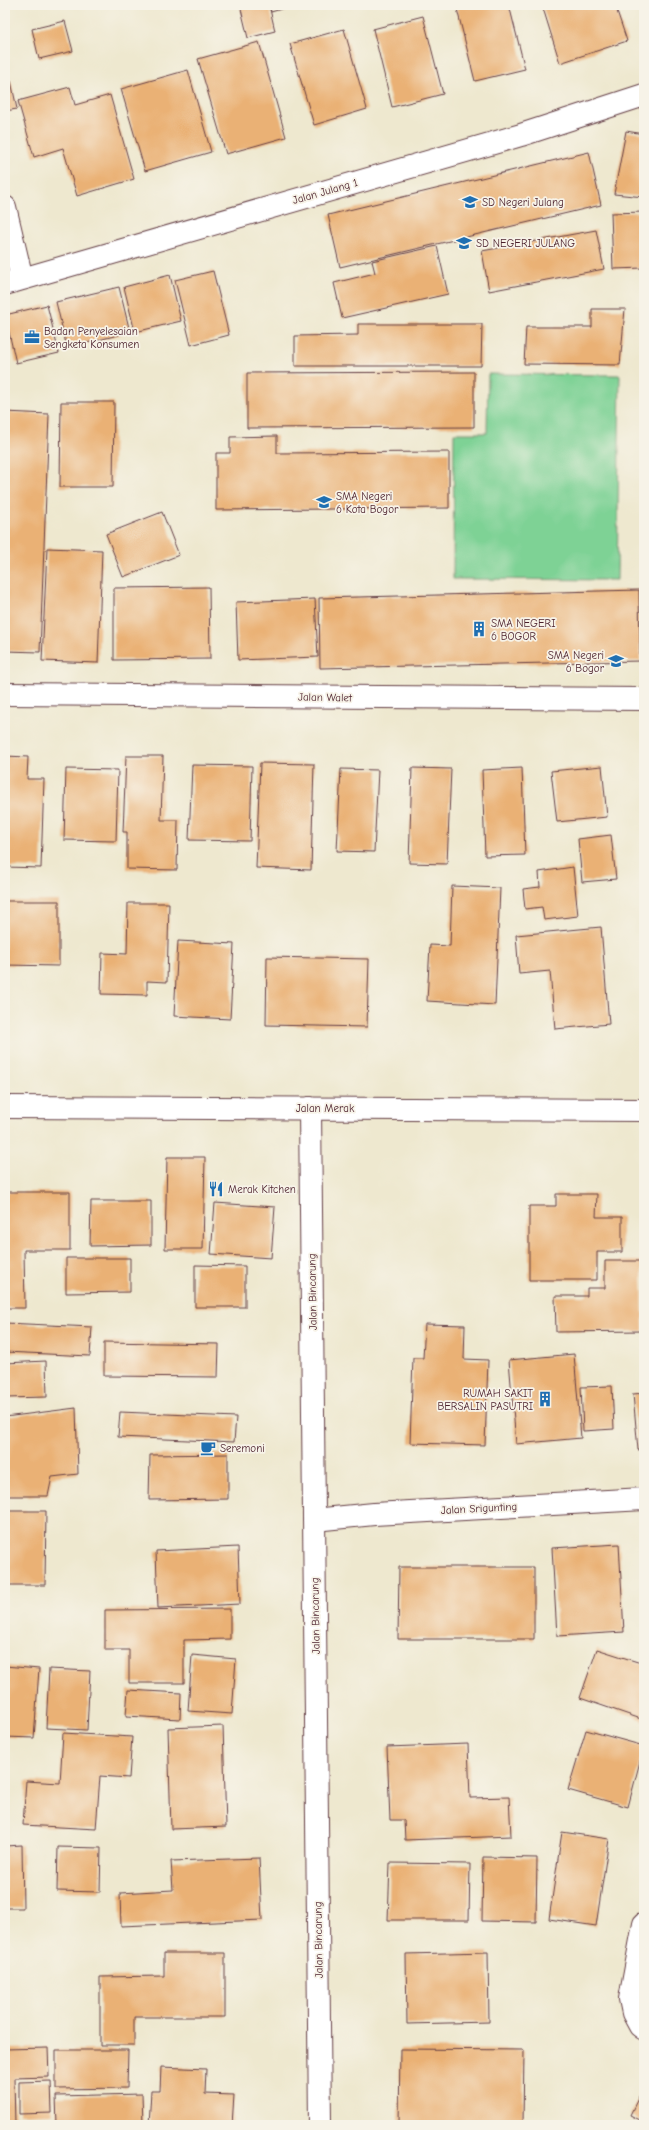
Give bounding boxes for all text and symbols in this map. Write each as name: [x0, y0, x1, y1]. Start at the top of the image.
street label: Jalan Julang 1: [291, 176, 359, 207]
school or university icon: SD Negeri Julang: [461, 193, 479, 211]
place label: SD Negeri Julang: [482, 196, 564, 209]
school or university icon: SD NEGERI JULANG: [455, 234, 473, 252]
place label: SD NEGERI JULANG: [476, 237, 575, 250]
place label: Badan Penyelesaian Sengketa Konsumen: [44, 325, 139, 351]
office icon: Badan Penyelesaian Sengketa Konsumen: [23, 328, 41, 346]
place label: SMA Negeri 6 Kota Bogor: [336, 490, 399, 516]
school or university icon: SMA Negeri 6 Kota Bogor: [315, 493, 333, 511]
place label: SMA NEGERI 6 BOGOR: [491, 617, 556, 643]
building icon: SMA NEGERI 6 BOGOR: [470, 620, 488, 638]
place label: SMA Negeri 6 Bogor: [548, 649, 605, 675]
school or university icon: SMA Negeri 6 Bogor: [607, 652, 625, 670]
street label: Jalan Walet: [298, 691, 353, 704]
street label: Jalan Merak: [296, 1102, 355, 1115]
restaurant icon: Merak Kitchen: [207, 1180, 225, 1198]
place label: Merak Kitchen: [228, 1183, 296, 1196]
street label: Jalan Bincarung: [305, 1253, 320, 1331]
place label: RUMAH SAKIT BERSALIN PASUTRI: [437, 1387, 533, 1413]
building icon: RUMAH SAKIT BERSALIN PASUTRI: [536, 1390, 554, 1408]
cafe icon: Seremoni: [199, 1439, 217, 1457]
place label: Seremoni: [220, 1442, 265, 1455]
street label: Jalan Srigunting: [440, 1500, 518, 1517]
street label: Jalan Bincarung: [308, 1577, 323, 1655]
street label: Jalan Bincarung: [311, 1901, 326, 1979]

